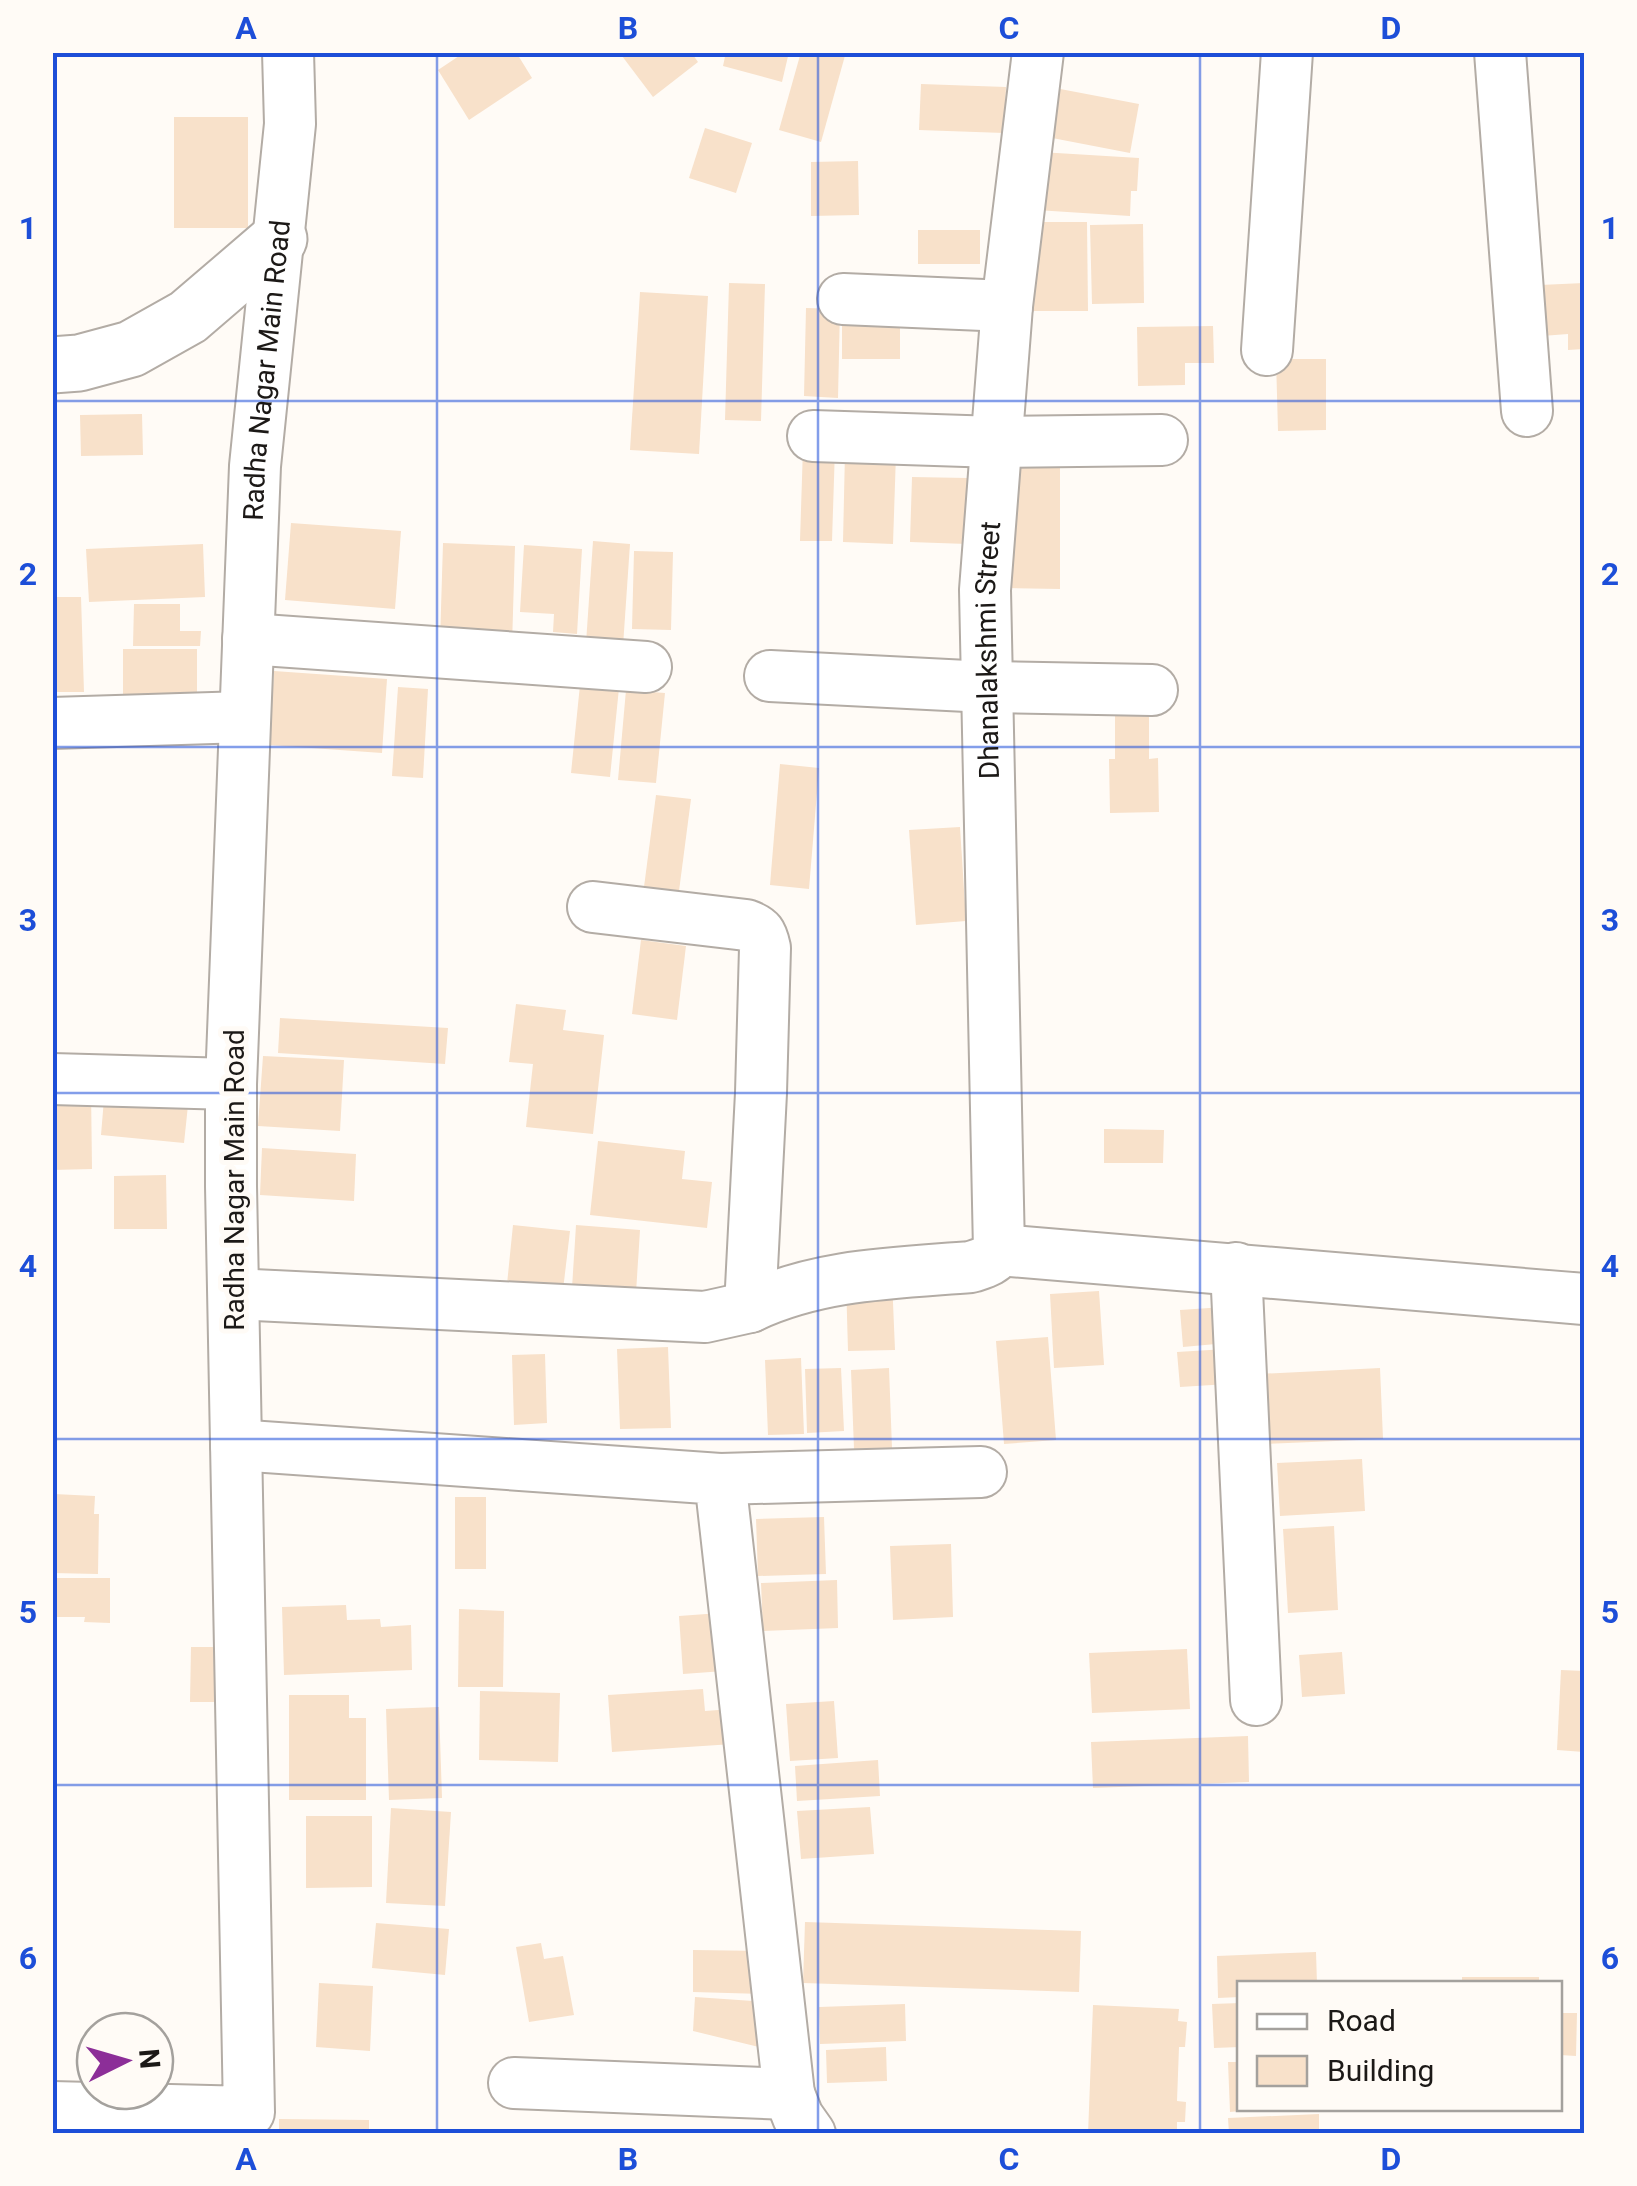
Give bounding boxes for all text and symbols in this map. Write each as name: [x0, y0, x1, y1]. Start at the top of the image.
text: A: [235, 9, 257, 47]
text: B: [618, 9, 638, 47]
text: C: [999, 9, 1019, 47]
text: D: [1381, 9, 1401, 47]
text: 1: [19, 209, 37, 247]
text: 1: [1601, 209, 1619, 247]
street label: Radha Nagar Main Road: [237, 218, 297, 521]
street label: Dhanalakshmi Street: [969, 520, 1007, 780]
text: 2: [19, 555, 37, 593]
text: 2: [1601, 555, 1619, 593]
text: 3: [19, 901, 37, 939]
text: 3: [1601, 901, 1619, 939]
street label: Radha Nagar Main Road: [218, 1029, 251, 1331]
text: 4: [19, 1247, 37, 1285]
text: 4: [1601, 1247, 1619, 1285]
text: 5: [19, 1593, 37, 1631]
text: 5: [1601, 1593, 1619, 1631]
text: 6: [19, 1939, 37, 1977]
text: 6: [1601, 1939, 1619, 1977]
legend: [1237, 1981, 1562, 2111]
text: Road: [1327, 2003, 1396, 2038]
north arrow: [75, 2011, 175, 2111]
text: N: [132, 2048, 167, 2070]
text: Building: [1327, 2053, 1434, 2088]
text: A: [235, 2140, 257, 2178]
text: B: [618, 2140, 638, 2178]
text: C: [999, 2140, 1019, 2178]
text: D: [1381, 2140, 1401, 2178]

